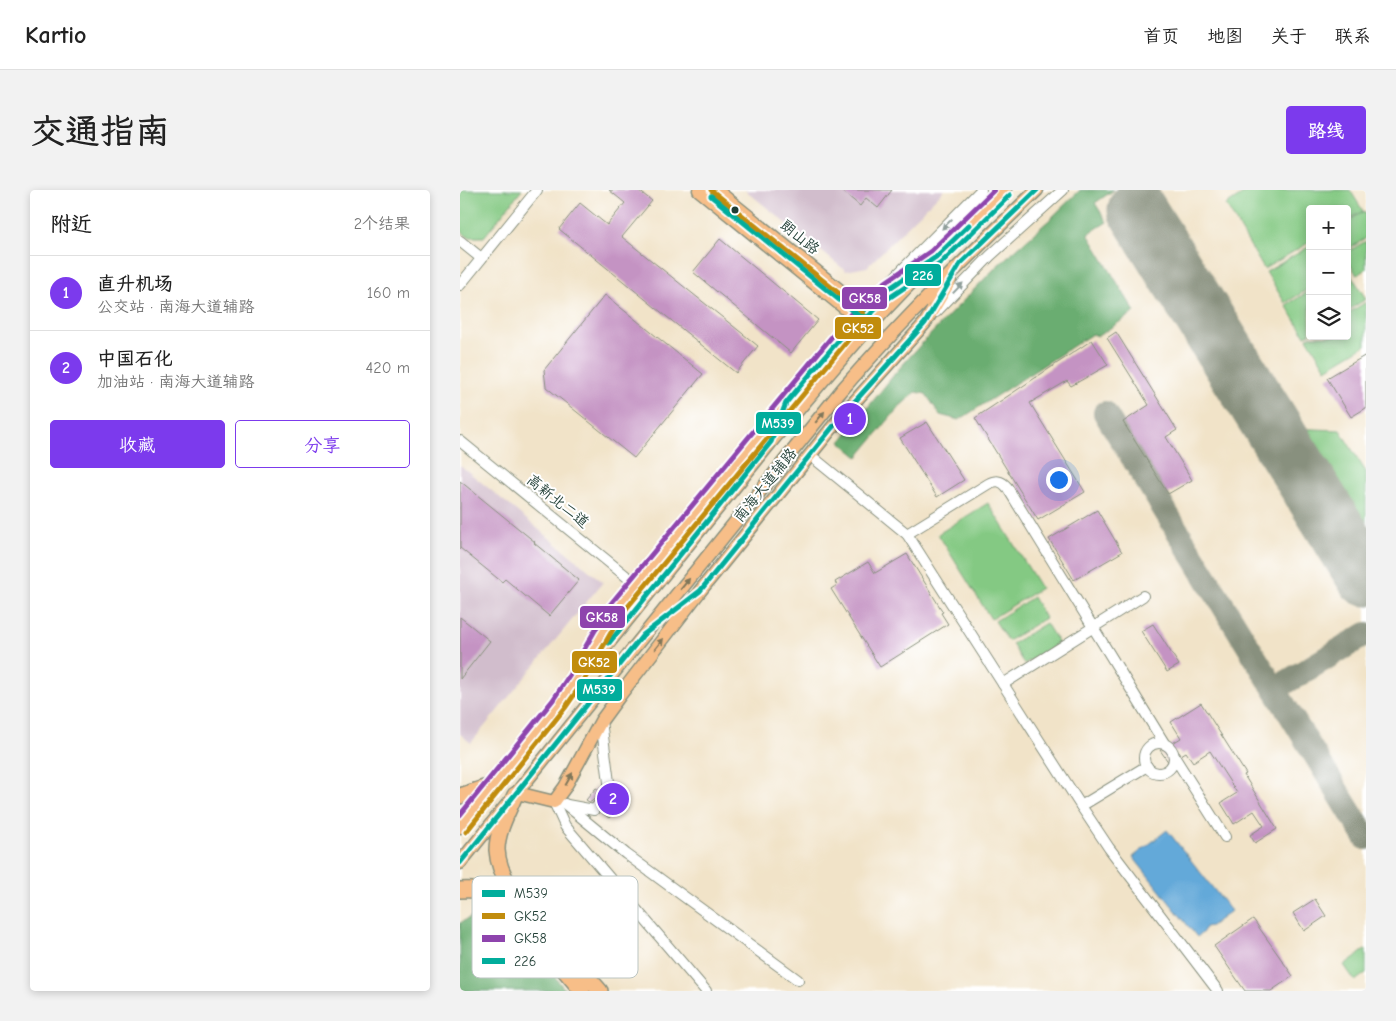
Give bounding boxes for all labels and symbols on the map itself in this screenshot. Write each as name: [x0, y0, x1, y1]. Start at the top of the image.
unlabelled marker: [730, 205, 740, 215]
street label: 朗山路: [777, 216, 823, 258]
one-way arrow: [941, 218, 953, 230]
line badge: 226: [904, 263, 942, 287]
text: 226: [912, 267, 934, 284]
one-way arrow: [952, 282, 964, 294]
line badge: GK58: [841, 286, 888, 310]
text: GK58: [849, 290, 881, 307]
line badge: GK52: [834, 316, 882, 340]
text: GK52: [842, 320, 874, 337]
pin: 1: [834, 400, 866, 438]
one-way arrow: [815, 410, 826, 423]
line badge: M539: [755, 411, 802, 435]
text: M539: [762, 415, 794, 432]
street label: 南海大道辅路: [730, 444, 800, 526]
your location: [1046, 467, 1072, 493]
street label: 高新北二道: [523, 470, 593, 532]
one-way arrow: [679, 577, 690, 590]
line badge: GK58: [579, 605, 626, 629]
text: GK58: [586, 609, 618, 626]
one-way arrow: [653, 638, 664, 651]
line badge: GK52: [571, 650, 618, 674]
text: GK52: [578, 654, 610, 671]
line badge: M539: [576, 678, 623, 702]
text: M539: [583, 681, 615, 698]
one-way arrow: [565, 773, 574, 786]
pin: 2: [597, 780, 629, 818]
legend: [472, 876, 638, 978]
text: M539: [514, 885, 548, 902]
text: GK52: [514, 908, 547, 925]
text: GK58: [514, 930, 547, 947]
text: 226: [514, 953, 536, 970]

